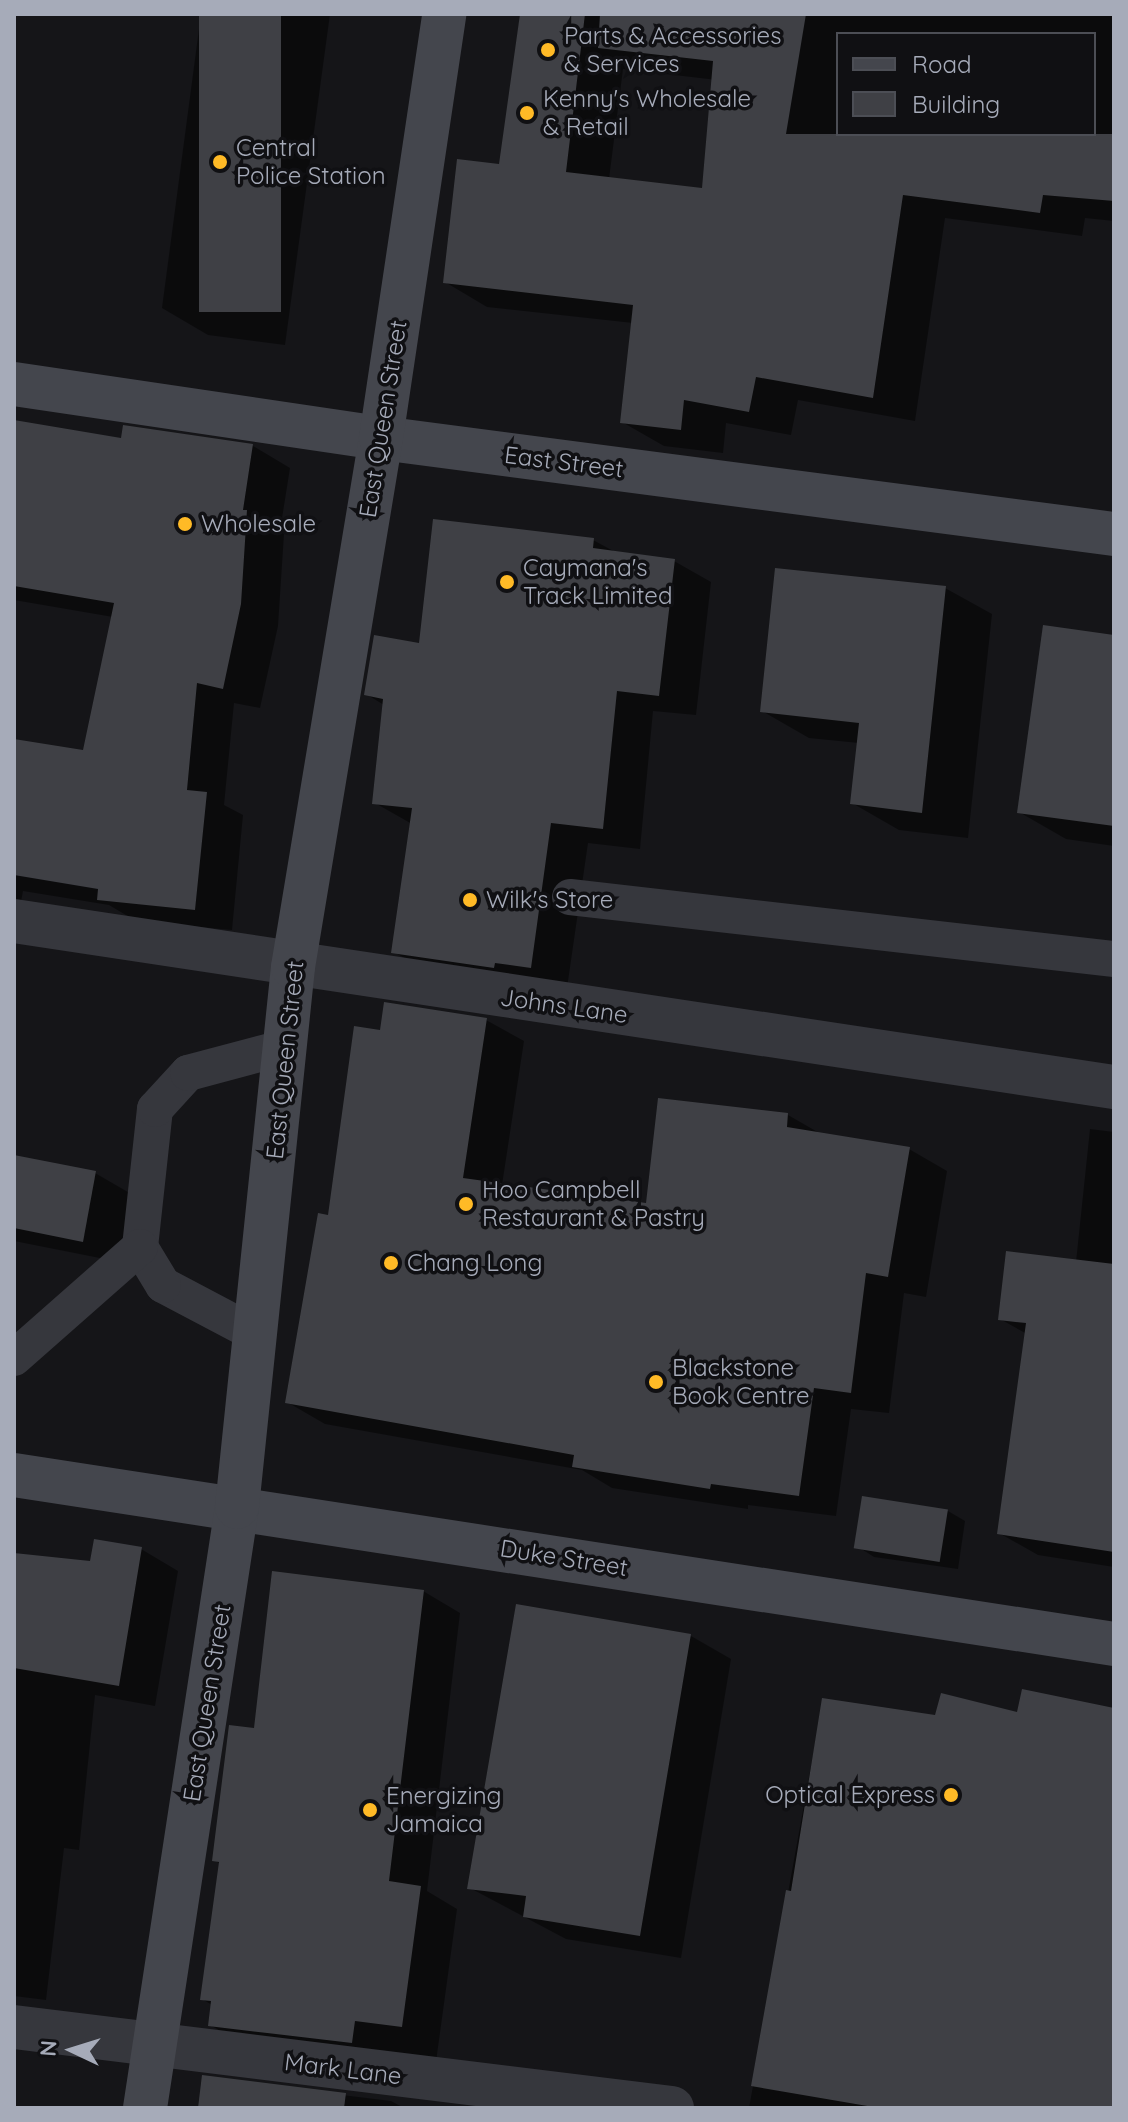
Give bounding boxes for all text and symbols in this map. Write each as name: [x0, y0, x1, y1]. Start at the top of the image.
place label: Parts & Accessories & Services: [564, 22, 781, 78]
legend: [836, 32, 1096, 136]
marker: Parts & Accessories & Services: [539, 41, 557, 59]
text: Road: [912, 49, 972, 79]
place label: Kenny's Wholesale & Retail: [543, 85, 751, 141]
text: Building: [912, 89, 1000, 119]
marker: Kenny's Wholesale & Retail: [518, 104, 536, 122]
place label: Central Police Station: [236, 134, 386, 190]
marker: Central Police Station: [211, 153, 229, 171]
street label: East Queen Street: [353, 318, 413, 520]
street label: East Street: [503, 440, 625, 484]
place label: Wholesale: [201, 510, 316, 538]
marker: Wholesale: [176, 515, 194, 533]
place label: Caymana's Track Limited: [523, 554, 672, 610]
marker: Caymana's Track Limited: [498, 573, 516, 591]
place label: Wilk's Store: [486, 886, 613, 914]
marker: Wilk's Store: [461, 891, 479, 909]
street label: East Queen Street: [260, 959, 310, 1161]
street label: Johns Lane: [498, 983, 630, 1029]
place label: Hoo Campbell Restaurant & Pastry: [482, 1176, 705, 1232]
marker: Hoo Campbell Restaurant & Pastry: [457, 1195, 475, 1213]
place label: Chang Long: [407, 1249, 542, 1277]
marker: Chang Long: [382, 1254, 400, 1272]
place label: Blackstone Book Centre: [672, 1354, 809, 1410]
marker: Blackstone Book Centre: [647, 1373, 665, 1391]
street label: Duke Street: [498, 1534, 630, 1582]
street label: East Queen Street: [177, 1602, 237, 1804]
place label: Optical Express: [765, 1781, 935, 1809]
place label: Energizing Jamaica: [386, 1782, 502, 1838]
marker: Optical Express: [942, 1786, 960, 1804]
marker: Energizing Jamaica: [361, 1801, 379, 1819]
north arrow: [32, 2010, 112, 2090]
text: N: [34, 2039, 63, 2057]
street label: Mark Lane: [283, 2048, 403, 2090]

